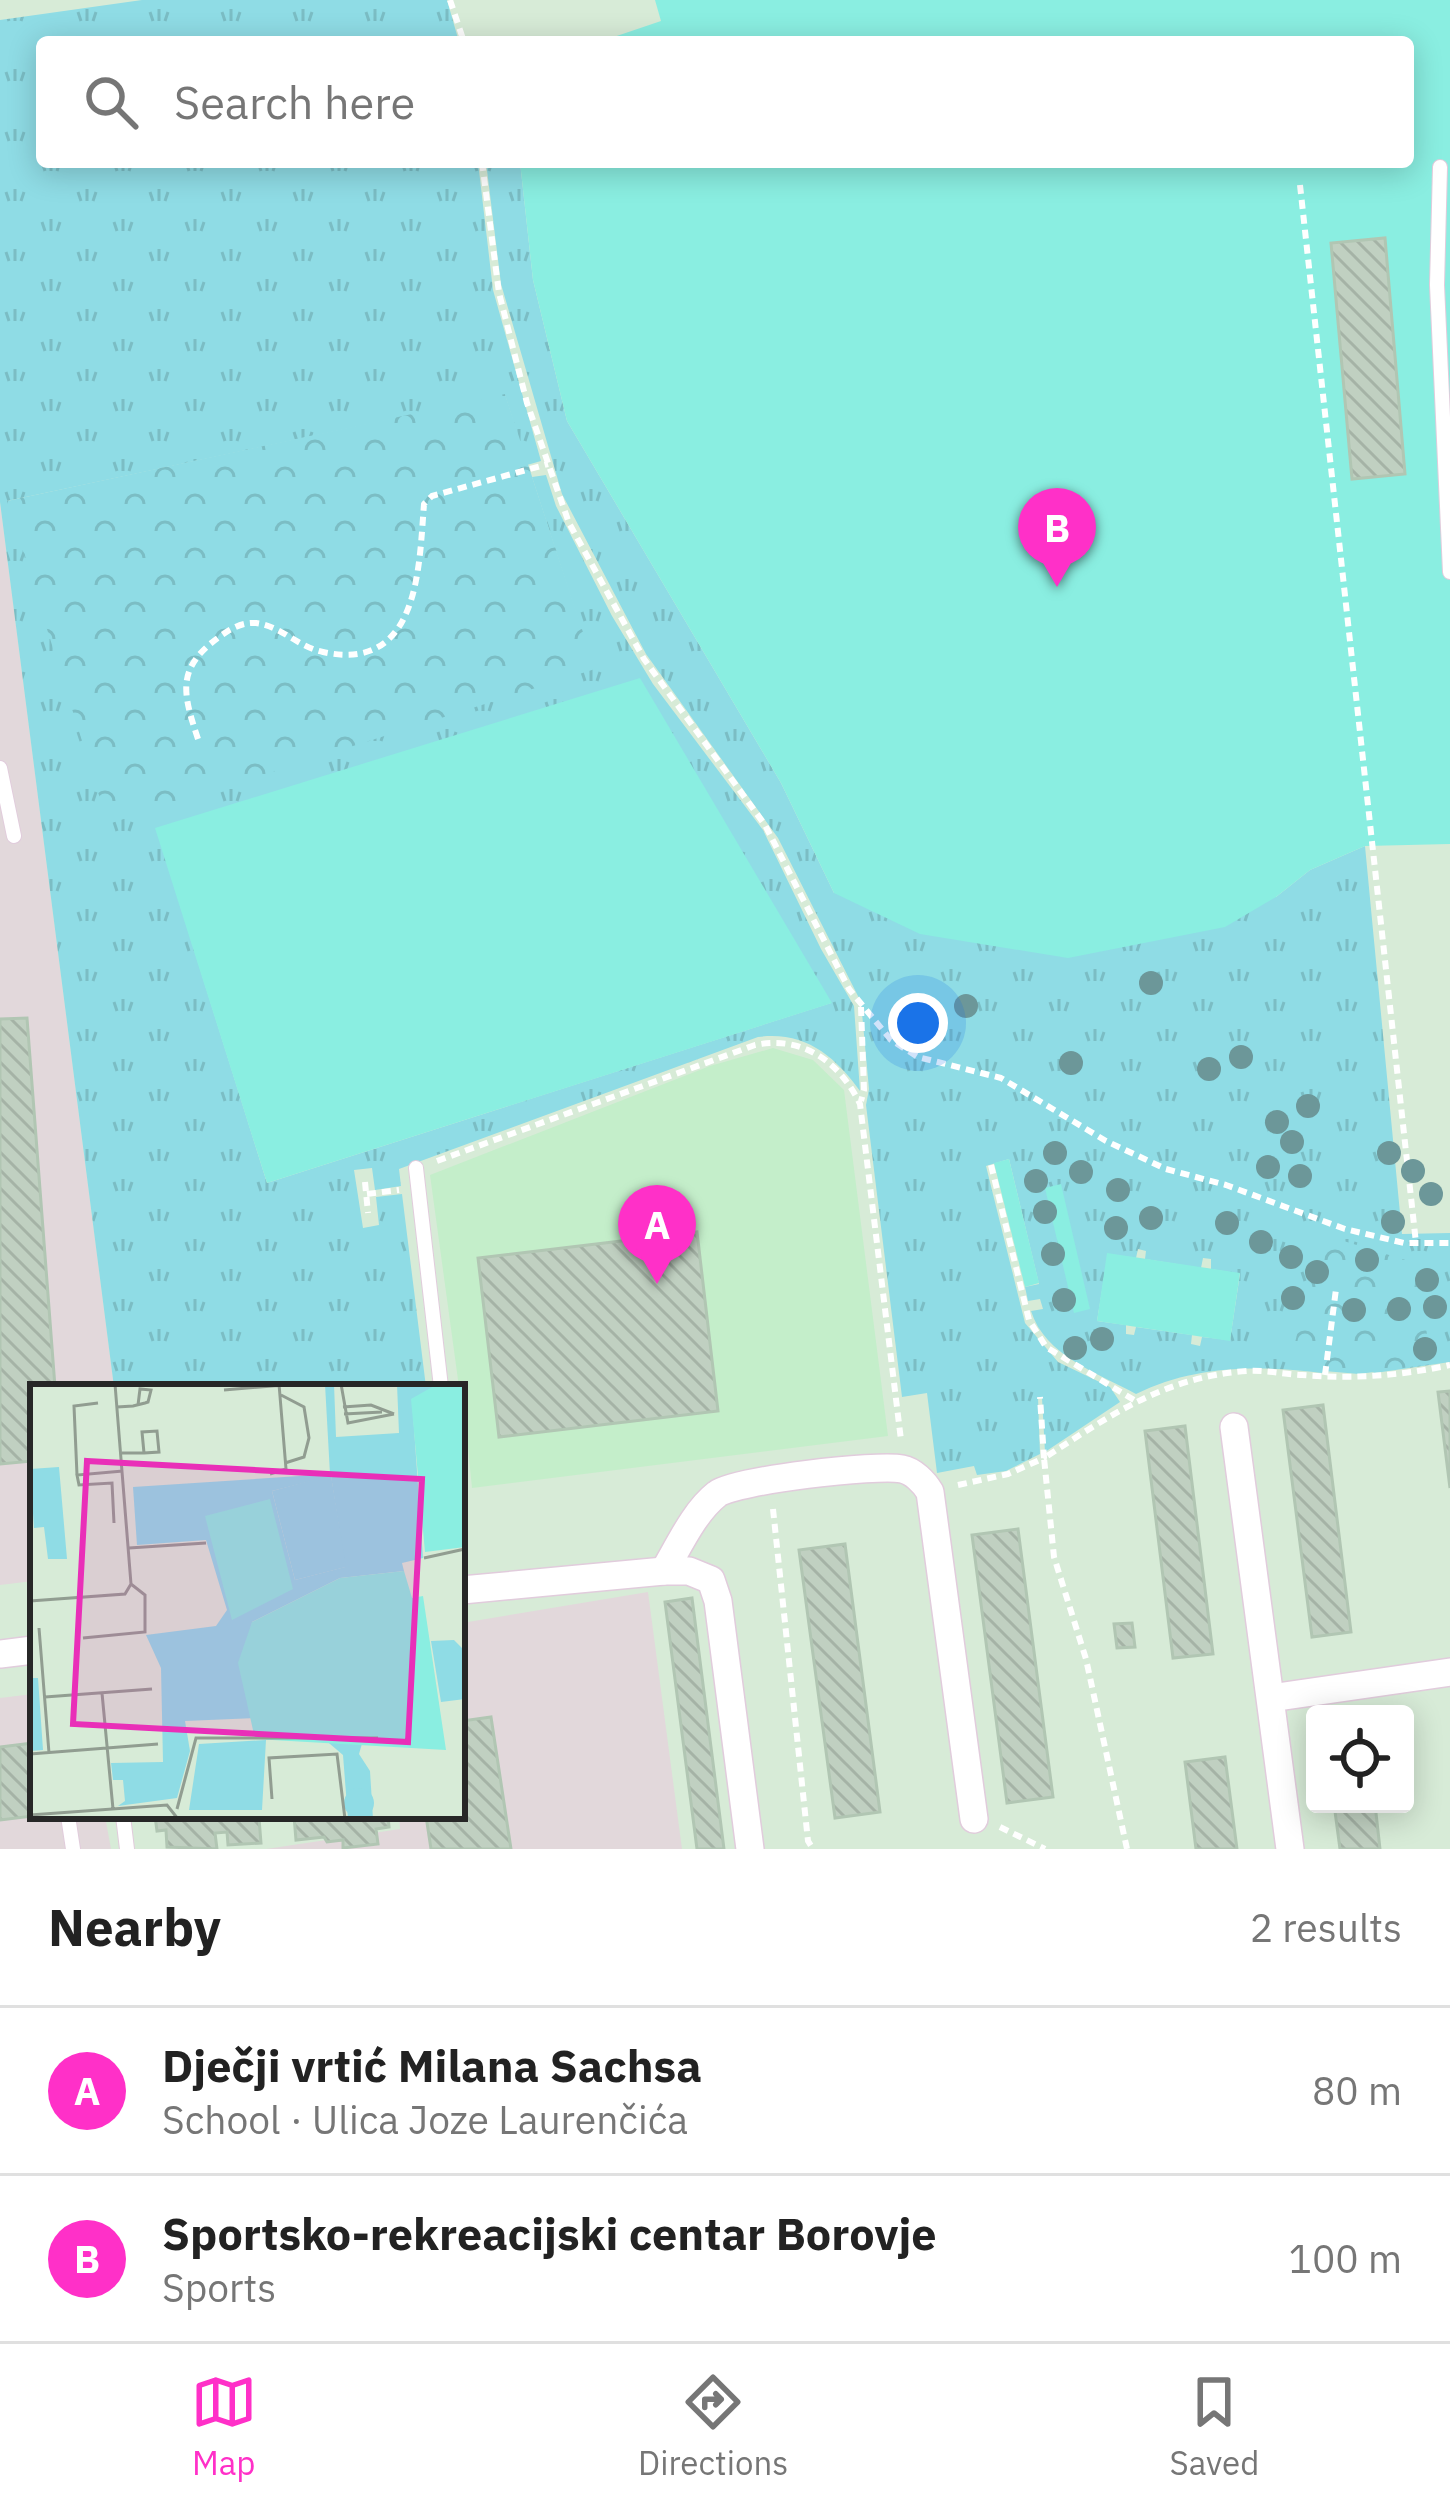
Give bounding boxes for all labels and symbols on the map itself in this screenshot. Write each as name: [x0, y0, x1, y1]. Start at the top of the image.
pin: B: [1018, 488, 1096, 587]
your location: [888, 993, 948, 1053]
pin: A: [618, 1185, 696, 1284]
inset map: [30, 1384, 465, 1819]

